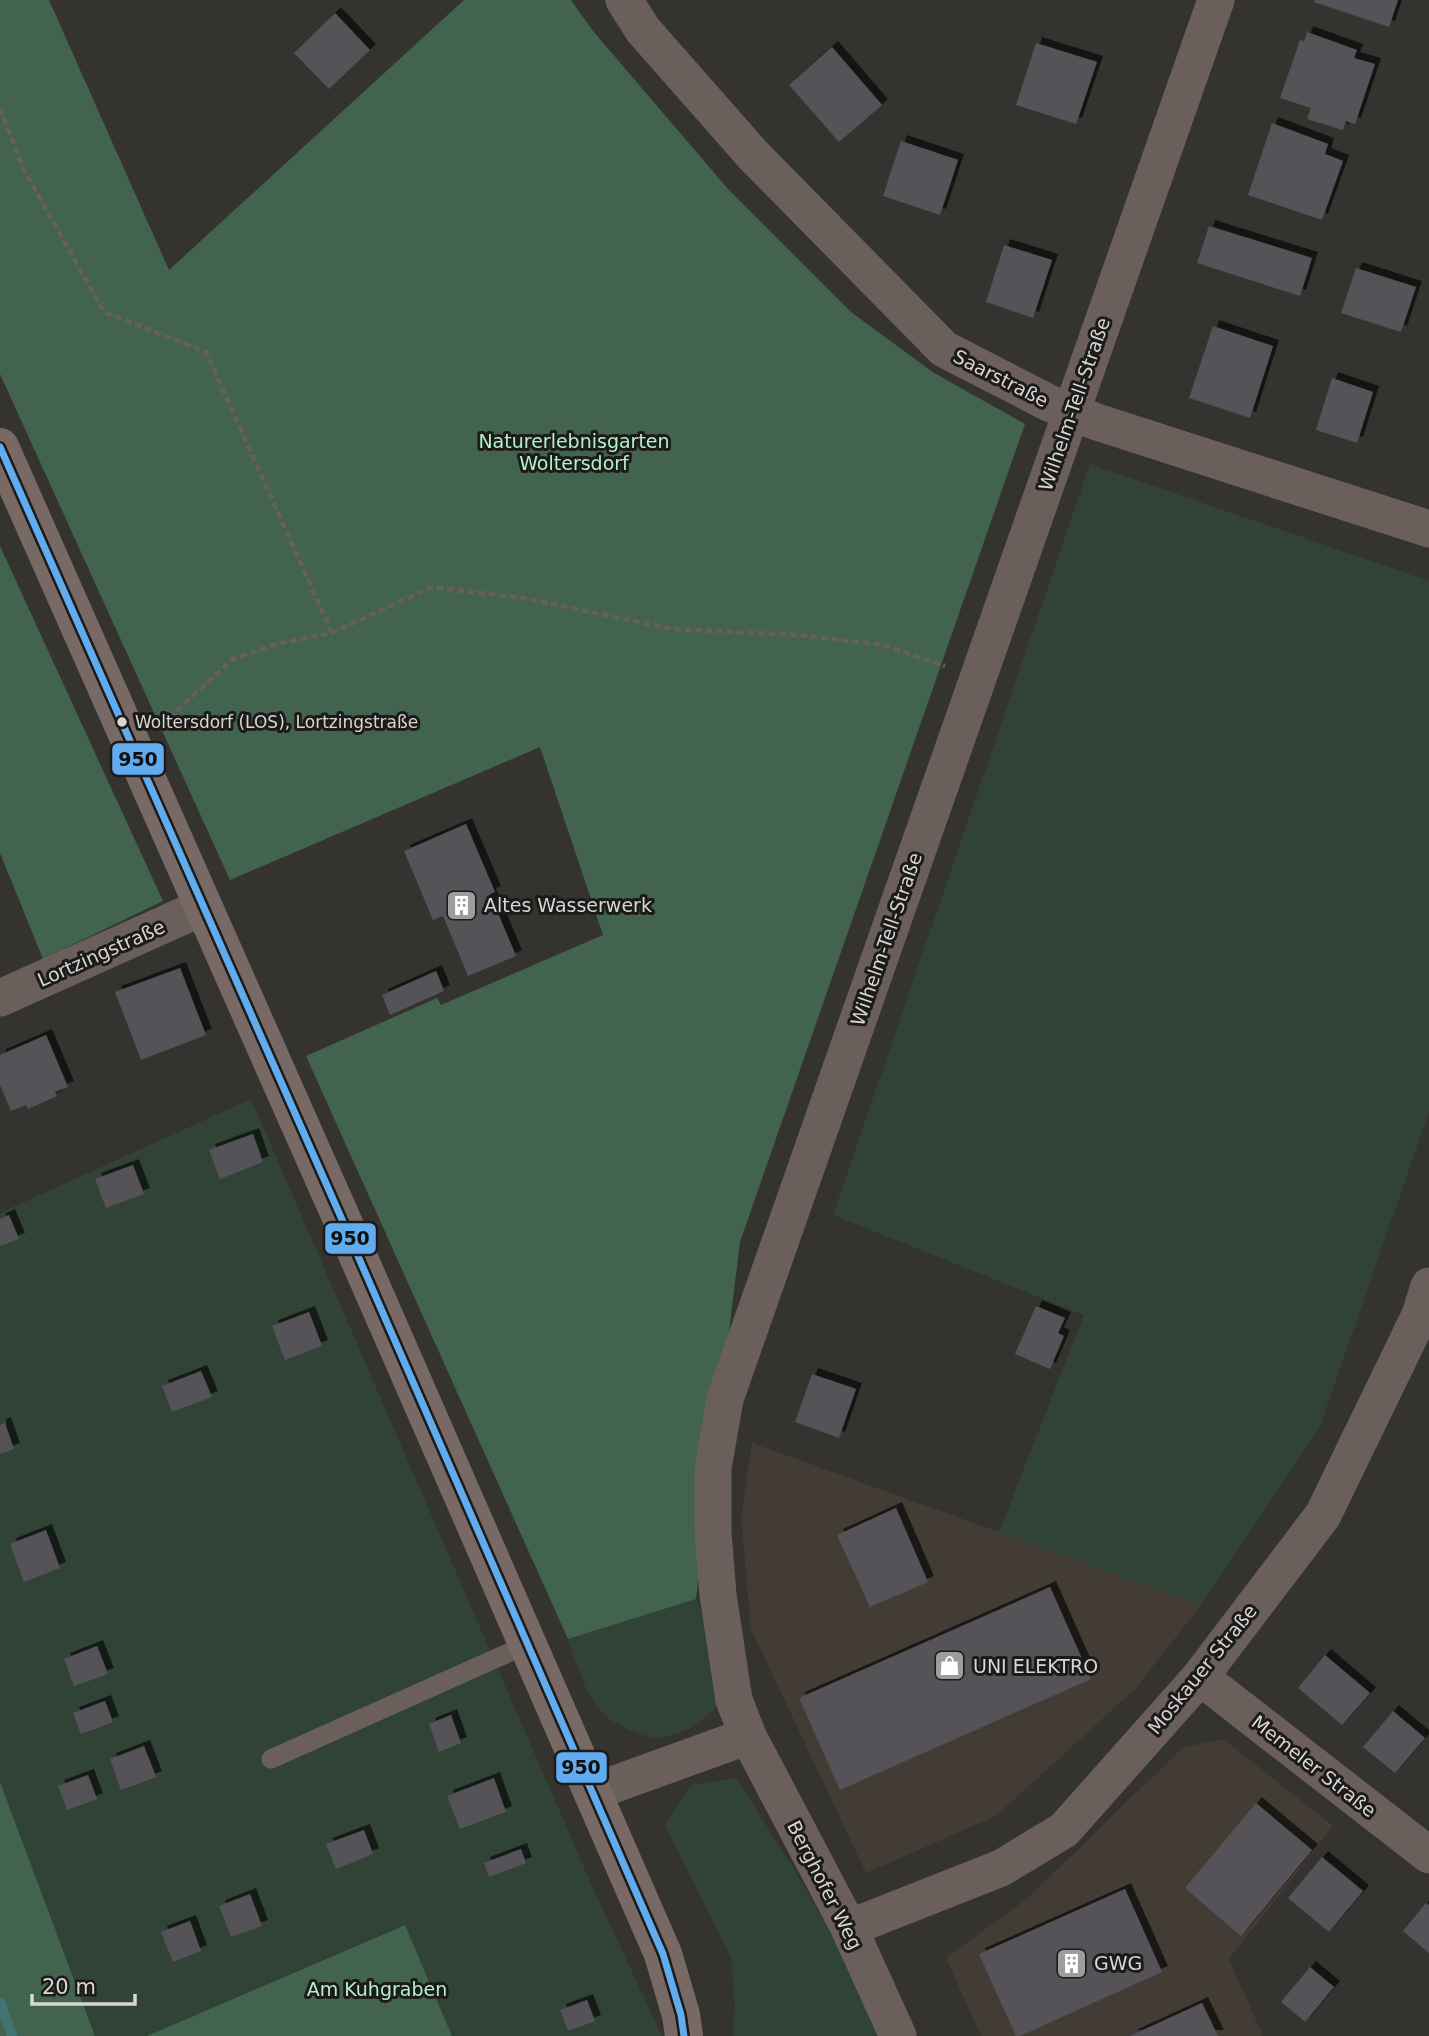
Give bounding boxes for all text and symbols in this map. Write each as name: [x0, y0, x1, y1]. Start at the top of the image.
street label: Wilhelm-Tell-Straße: [1034, 315, 1114, 493]
street label: Saarstraße: [950, 345, 1052, 411]
park label: Naturerlebnisgarten Woltersdorf: [478, 430, 670, 474]
place label: Woltersdorf (LOS), Lortzingstraße: [135, 712, 418, 732]
marker: Woltersdorf (LOS), Lortzingstraße: [115, 715, 129, 729]
line badge: 950: [111, 742, 165, 776]
text: 950: [118, 748, 158, 770]
street label: Wilhelm-Tell-Straße: [846, 850, 926, 1028]
building icon: Altes Wasserwerk: [444, 888, 478, 922]
place label: Altes Wasserwerk: [484, 894, 652, 916]
street label: Lortzingstraße: [34, 915, 168, 991]
line badge: 950: [324, 1222, 377, 1255]
text: 950: [330, 1227, 370, 1249]
street label: Moskauer Straße: [1143, 1600, 1261, 1738]
shop icon: UNI ELEKTRO: [933, 1649, 967, 1683]
place label: UNI ELEKTRO: [973, 1655, 1098, 1677]
street label: Memeler Straße: [1247, 1711, 1381, 1821]
line badge: 950: [555, 1751, 608, 1784]
text: 950: [561, 1756, 601, 1778]
street label: Berghofer Weg: [783, 1817, 867, 1953]
building icon: GWG: [1054, 1946, 1088, 1980]
place label: GWG: [1094, 1952, 1142, 1974]
scale bar: [32, 1962, 135, 2006]
text: 20 m: [42, 1975, 96, 1999]
park label: Am Kuhgraben: [307, 1978, 447, 2000]

